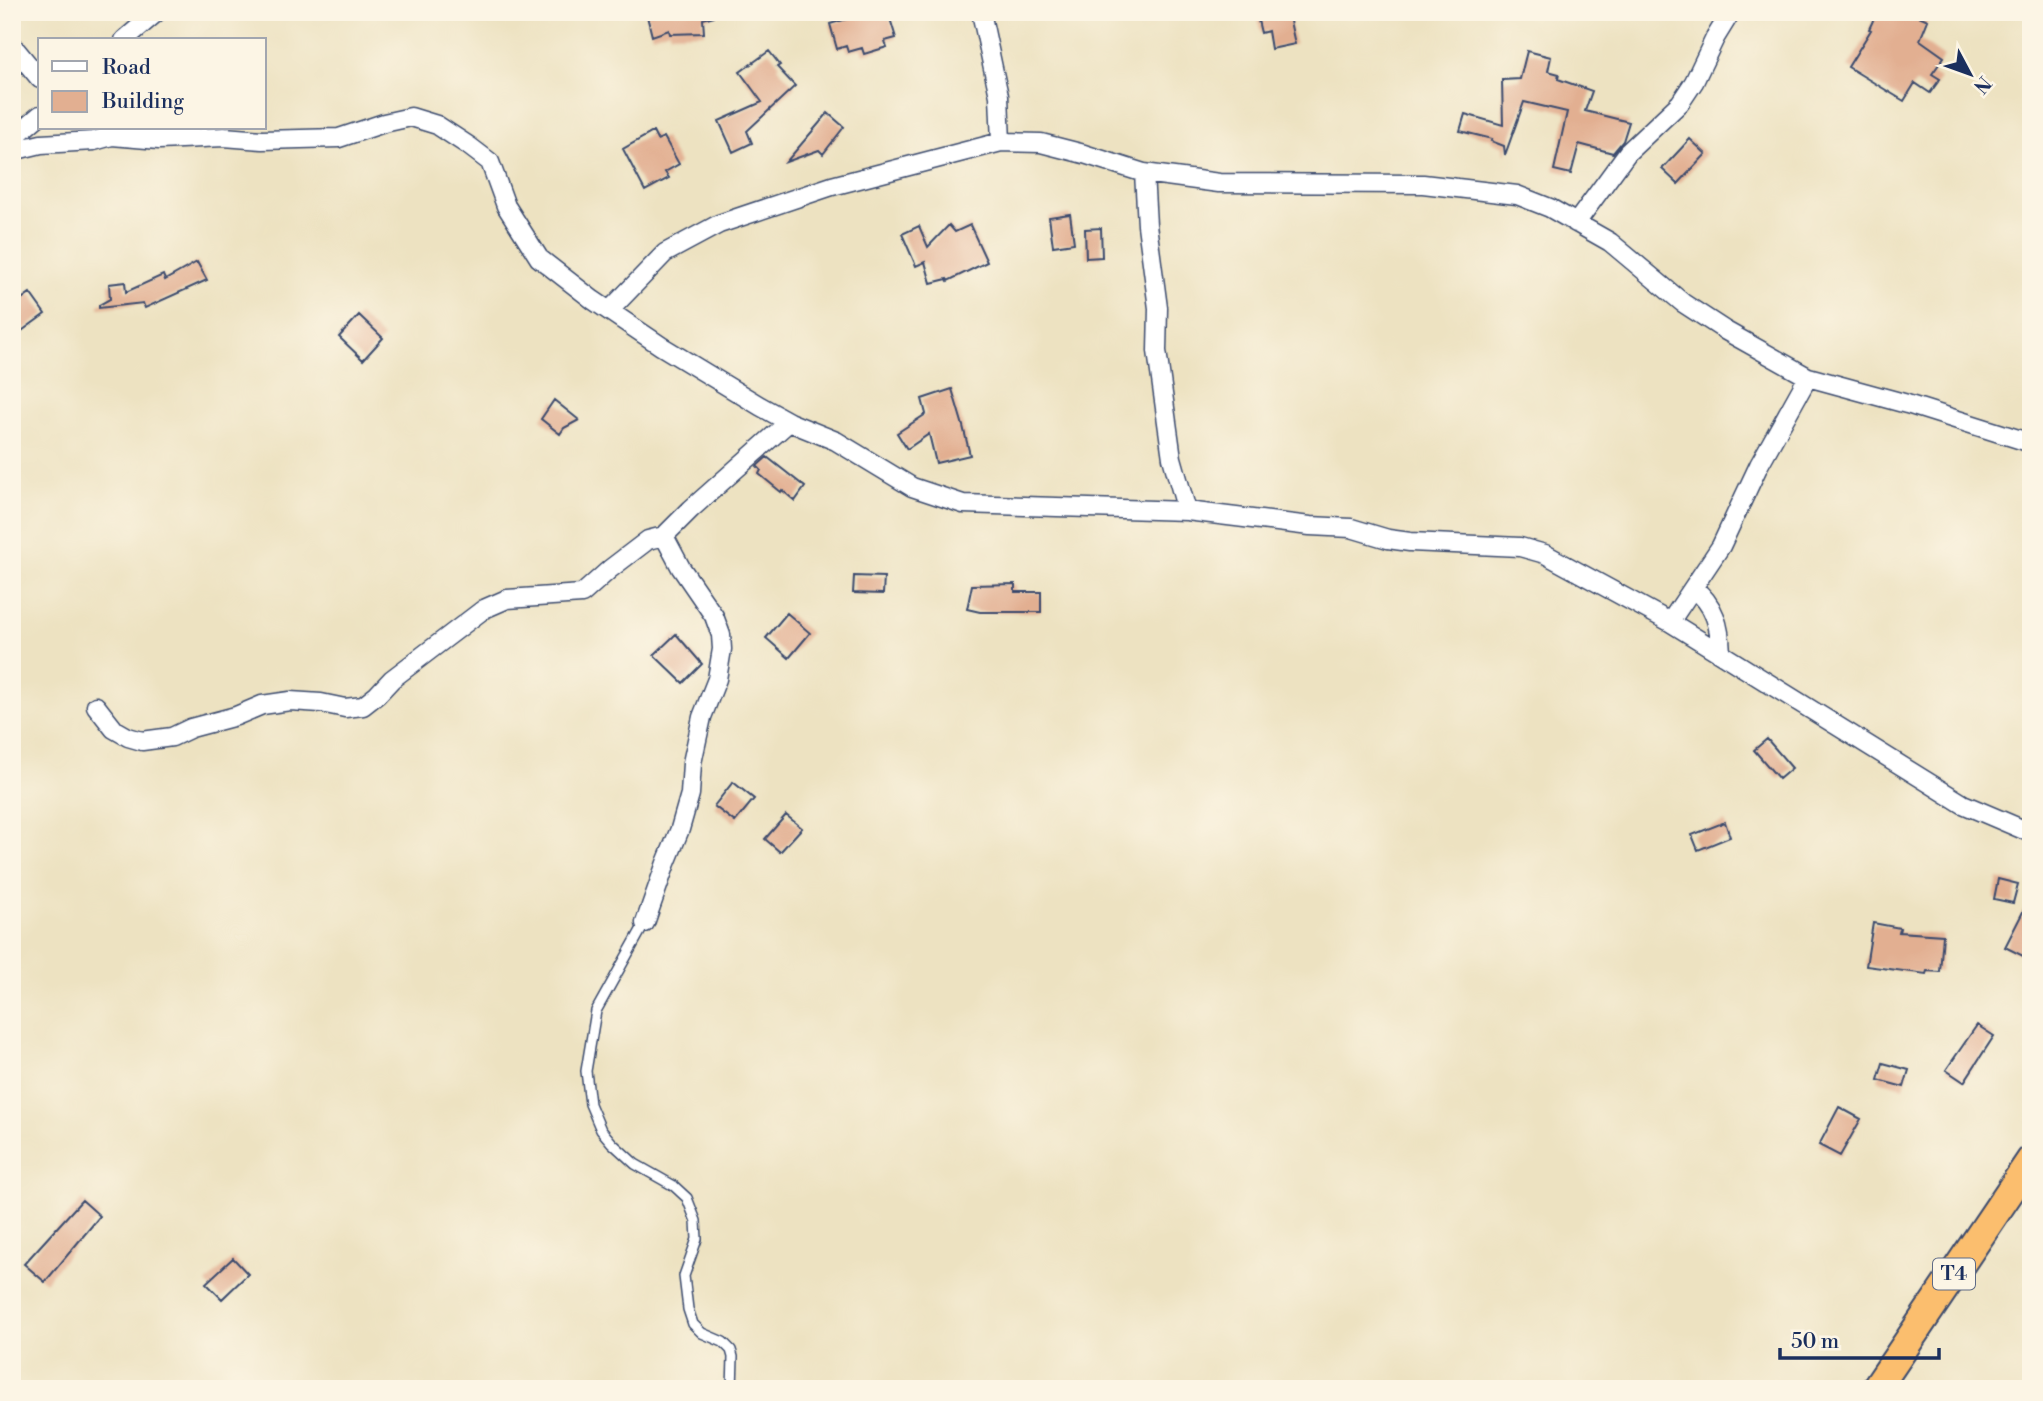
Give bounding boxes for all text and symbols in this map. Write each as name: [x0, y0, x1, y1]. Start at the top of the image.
legend: [38, 38, 266, 130]
north arrow: [1934, 38, 2004, 108]
text: Road: [102, 55, 151, 81]
text: N: [1968, 71, 1996, 98]
text: Building: [101, 89, 184, 115]
road number: T4: [1933, 1258, 1975, 1290]
scale bar: [1780, 1317, 1940, 1361]
text: 50 m: [1791, 1329, 1839, 1355]

